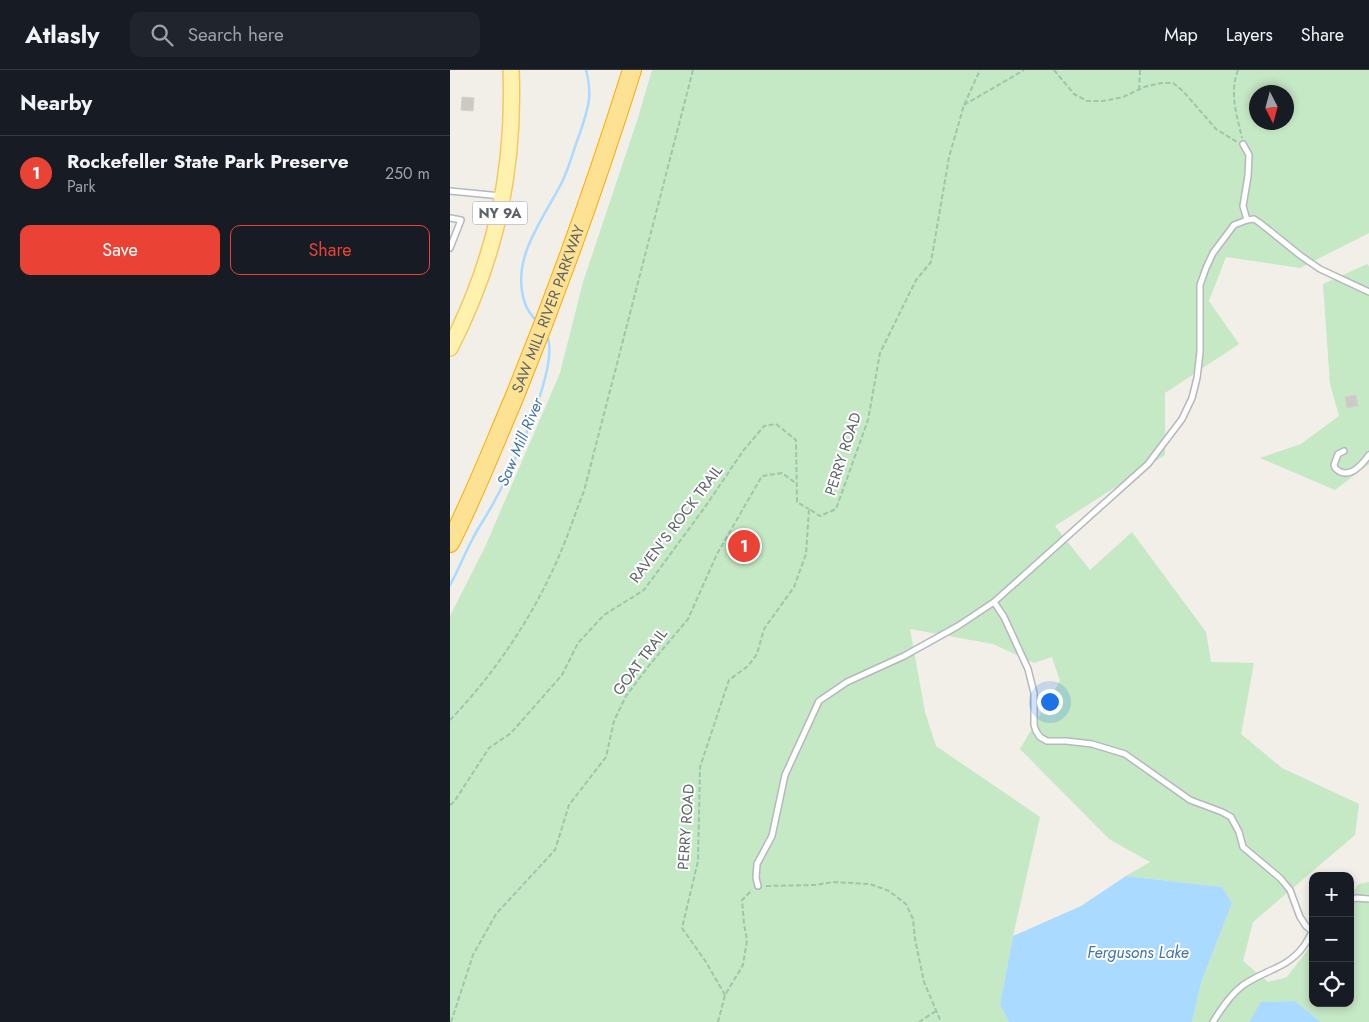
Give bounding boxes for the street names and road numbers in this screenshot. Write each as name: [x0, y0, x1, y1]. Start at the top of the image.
road number: NY 9A: [472, 202, 528, 224]
street label: SAW MILL RIVER PARKWAY: [506, 221, 590, 396]
street label: PERRY ROAD: [819, 410, 867, 498]
street label: RAVEN'S ROCK TRAIL: [624, 460, 728, 588]
street label: GOAT TRAIL: [607, 624, 673, 700]
street label: PERRY ROAD: [672, 783, 700, 871]

